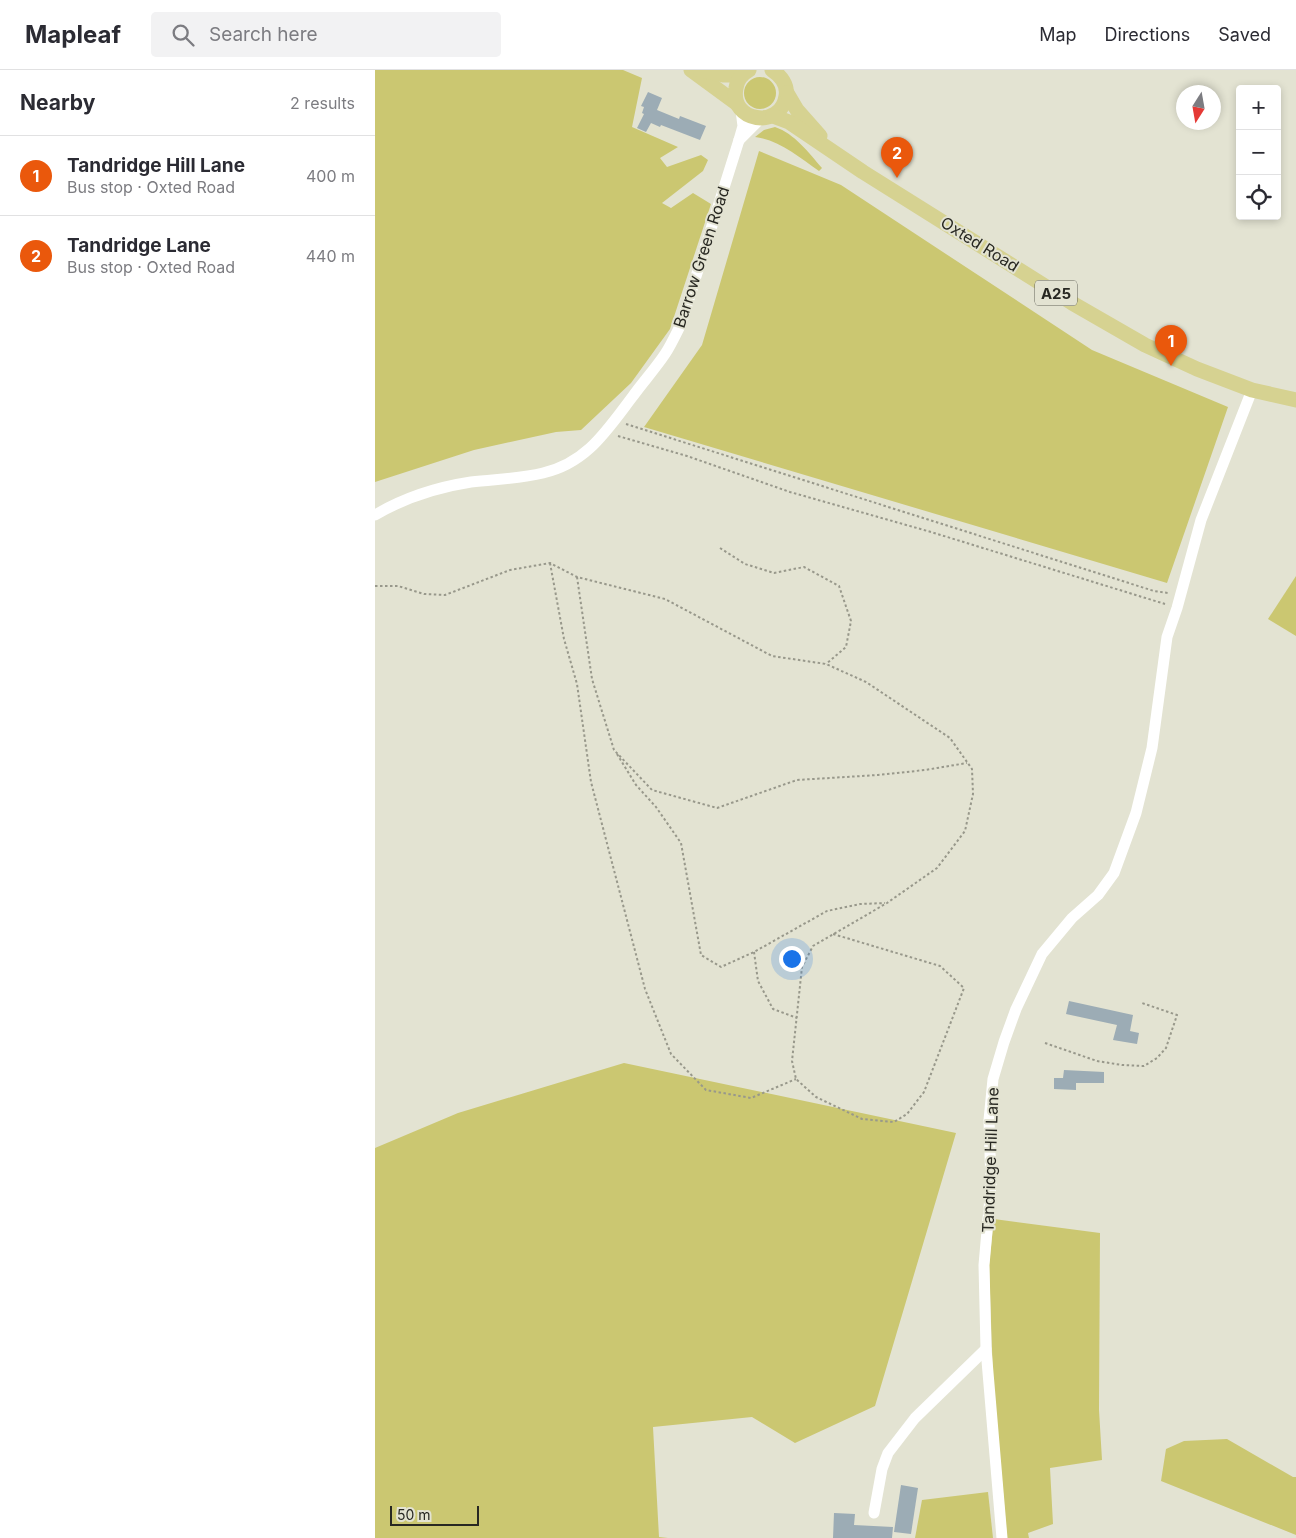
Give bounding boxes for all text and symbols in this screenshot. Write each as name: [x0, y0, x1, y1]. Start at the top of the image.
search box: [151, 12, 501, 57]
text: Mapleaf: [25, 20, 121, 49]
icon: search: [169, 21, 197, 49]
text: Search here: [209, 23, 318, 46]
text: Map: [1039, 24, 1077, 45]
text: Directions: [1105, 24, 1190, 45]
text: Saved: [1218, 24, 1271, 45]
north arrow: [1176, 85, 1221, 130]
map controls: [1236, 85, 1281, 220]
button: +: [1236, 85, 1281, 130]
text: Nearby: [20, 90, 95, 115]
text: 2 results: [290, 93, 355, 113]
button: −: [1236, 130, 1281, 175]
pin: 2: [881, 137, 913, 178]
text: Tandridge Hill Lane: [67, 154, 245, 177]
text: 1: [33, 166, 39, 186]
text: 400 m: [306, 166, 355, 186]
button: locate: [1236, 175, 1281, 220]
text: Bus stop · Oxted Road: [67, 177, 235, 197]
street label: Barrow Green Road: [669, 184, 733, 330]
street label: Oxted Road: [937, 212, 1023, 276]
text: Tandridge Lane: [67, 234, 211, 257]
text: 2: [31, 246, 41, 266]
text: 440 m: [306, 246, 355, 266]
text: Bus stop · Oxted Road: [67, 257, 235, 277]
road number: A25: [1035, 280, 1077, 306]
pin: 1: [1155, 325, 1187, 366]
your location: [779, 946, 805, 972]
street label: Tandridge Hill Lane: [977, 1087, 1003, 1233]
scale bar: [390, 1503, 479, 1526]
text: 50 m: [397, 1506, 431, 1523]

